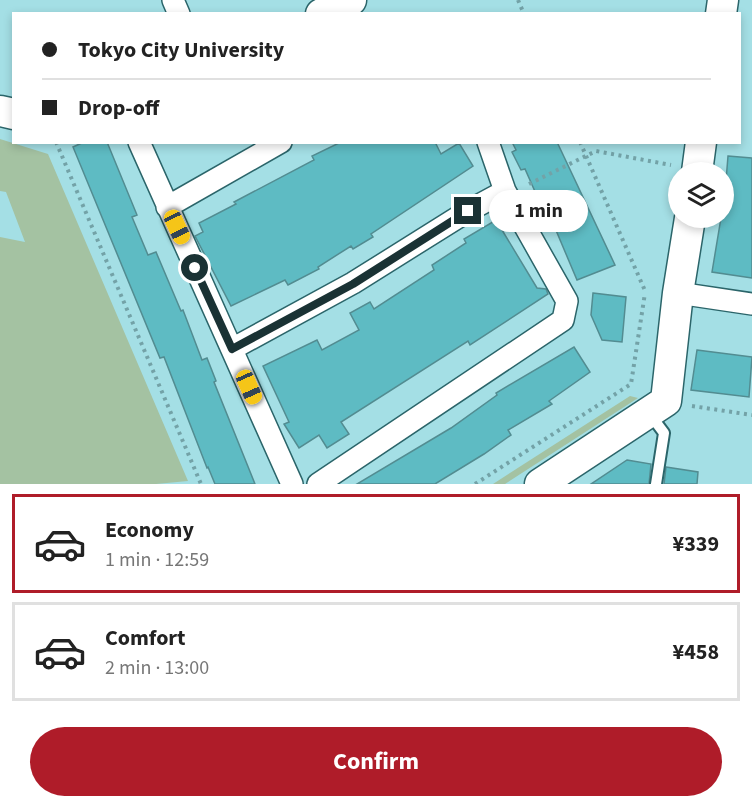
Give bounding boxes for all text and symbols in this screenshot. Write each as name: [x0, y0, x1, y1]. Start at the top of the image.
text: Tokyo City University: [78, 34, 284, 66]
text: Drop-off: [78, 92, 159, 124]
map controls: [668, 162, 734, 228]
button: layers: [668, 162, 734, 228]
callout: 1 min: [489, 190, 588, 232]
route end: [454, 197, 481, 224]
text: 1 min: [514, 197, 563, 225]
car: [161, 207, 193, 247]
route start: [181, 254, 208, 281]
car: [233, 367, 265, 407]
text: Economy: [105, 514, 194, 546]
icon: car: [33, 517, 87, 571]
text: ¥339: [673, 528, 719, 560]
text: 1 min · 12:59: [105, 546, 209, 574]
text: Comfort: [105, 622, 186, 654]
icon: car: [33, 625, 87, 679]
text: ¥458: [673, 636, 719, 668]
text: 2 min · 13:00: [105, 654, 209, 682]
button: Confirm: [30, 727, 722, 796]

